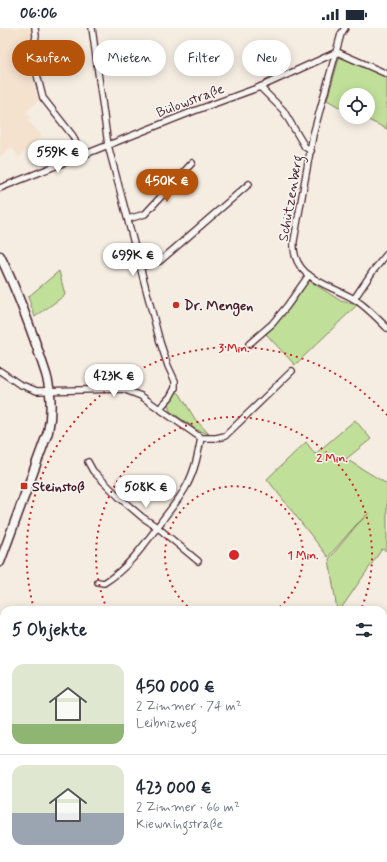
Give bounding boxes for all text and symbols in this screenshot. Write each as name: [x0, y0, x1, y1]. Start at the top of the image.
text: 06:06: [20, 4, 57, 24]
chip: Kaufen: [12, 40, 85, 76]
chip: Mieten: [93, 40, 166, 76]
chip: Filter: [174, 40, 234, 76]
chip: Neu: [242, 40, 291, 76]
street label: Bülowstraße: [154, 80, 227, 122]
map controls: [339, 88, 375, 124]
button: locate: [339, 88, 375, 124]
pin: 559K €: [25, 140, 91, 174]
text: 559K €: [37, 144, 79, 161]
street label: Schützenberg: [275, 154, 309, 243]
pin: 450K €: [134, 169, 200, 203]
text: 450K €: [145, 173, 189, 190]
pin: 699K €: [100, 243, 166, 277]
text: 699K €: [112, 247, 154, 264]
place label: Dr. Mengen: [184, 297, 253, 317]
marker: Dr. Mengen: [171, 300, 181, 310]
text: 3 Min.: [218, 341, 250, 357]
pin: 423K €: [81, 364, 147, 398]
text: 423K €: [94, 368, 134, 385]
text: 2 Min.: [316, 451, 348, 467]
pin: 508K €: [113, 475, 179, 509]
place label: Steinstoß: [32, 478, 85, 496]
text: 508K €: [124, 479, 168, 496]
marker: Steinstoß: [19, 481, 29, 491]
centre of rings: [227, 548, 241, 562]
text: 1 Min.: [287, 548, 319, 564]
text: 5 Objekte: [12, 619, 87, 641]
icon: filters: [353, 619, 375, 641]
text: 450 000 €: [136, 676, 215, 698]
icon: home: [44, 680, 92, 728]
text: 2 Zimmer · 74 m²: [136, 698, 242, 715]
text: Leibnizweg: [136, 715, 197, 732]
text: 423 000 €: [136, 777, 212, 799]
icon: home: [44, 781, 92, 829]
text: 2 Zimmer · 66 m²: [136, 799, 240, 816]
text: Kiewningstraße: [136, 816, 223, 833]

